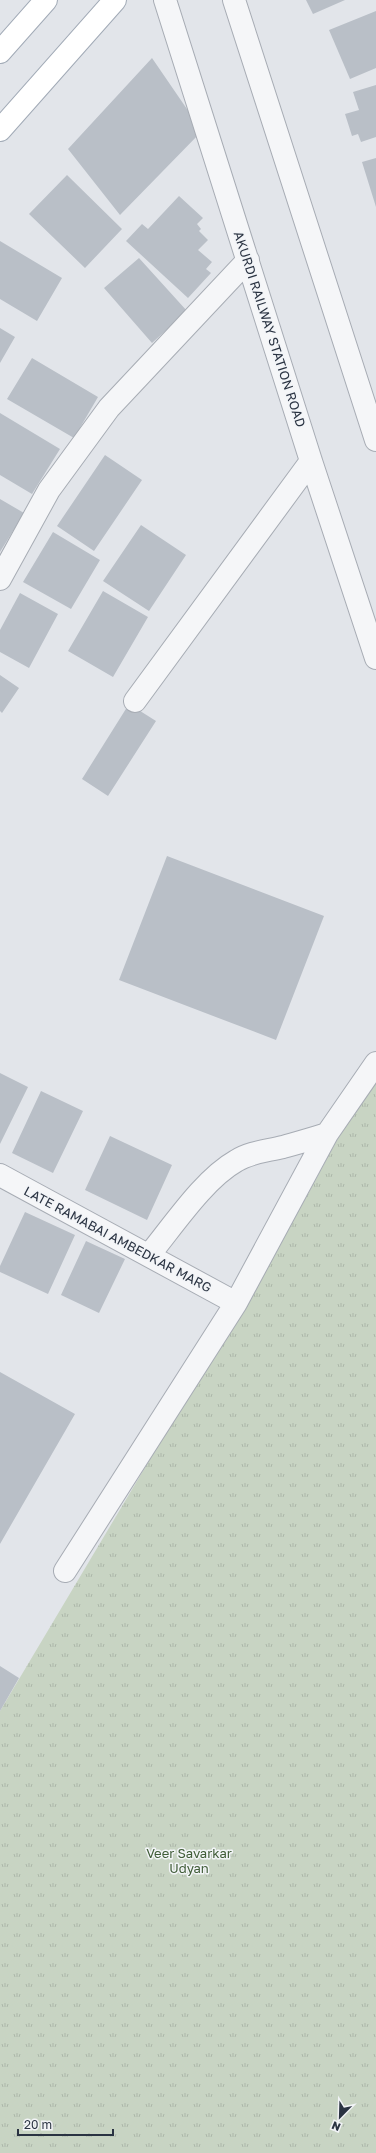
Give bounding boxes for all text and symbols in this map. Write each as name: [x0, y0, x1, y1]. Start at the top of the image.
street label: AKURDI RAILWAY STATION ROAD: [231, 229, 309, 429]
street label: LATE RAMABAI AMBEDKAR MARG: [21, 1183, 215, 1295]
park label: Veer Savarkar Udyan: [146, 1845, 232, 1876]
north arrow: [320, 2097, 360, 2137]
scale bar: [18, 2111, 113, 2137]
text: 20 m: [24, 2117, 52, 2132]
text: N: [330, 2119, 342, 2134]

